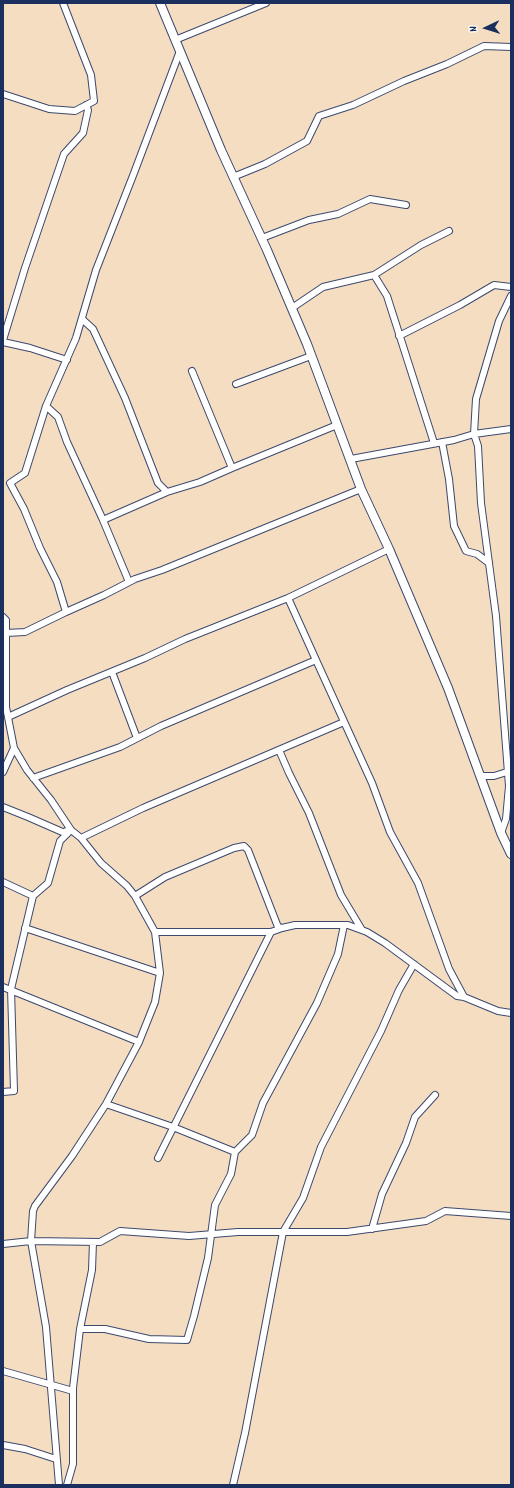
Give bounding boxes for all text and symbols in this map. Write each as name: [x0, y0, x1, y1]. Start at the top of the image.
north arrow: [466, 8, 506, 48]
text: N: [466, 26, 482, 32]

